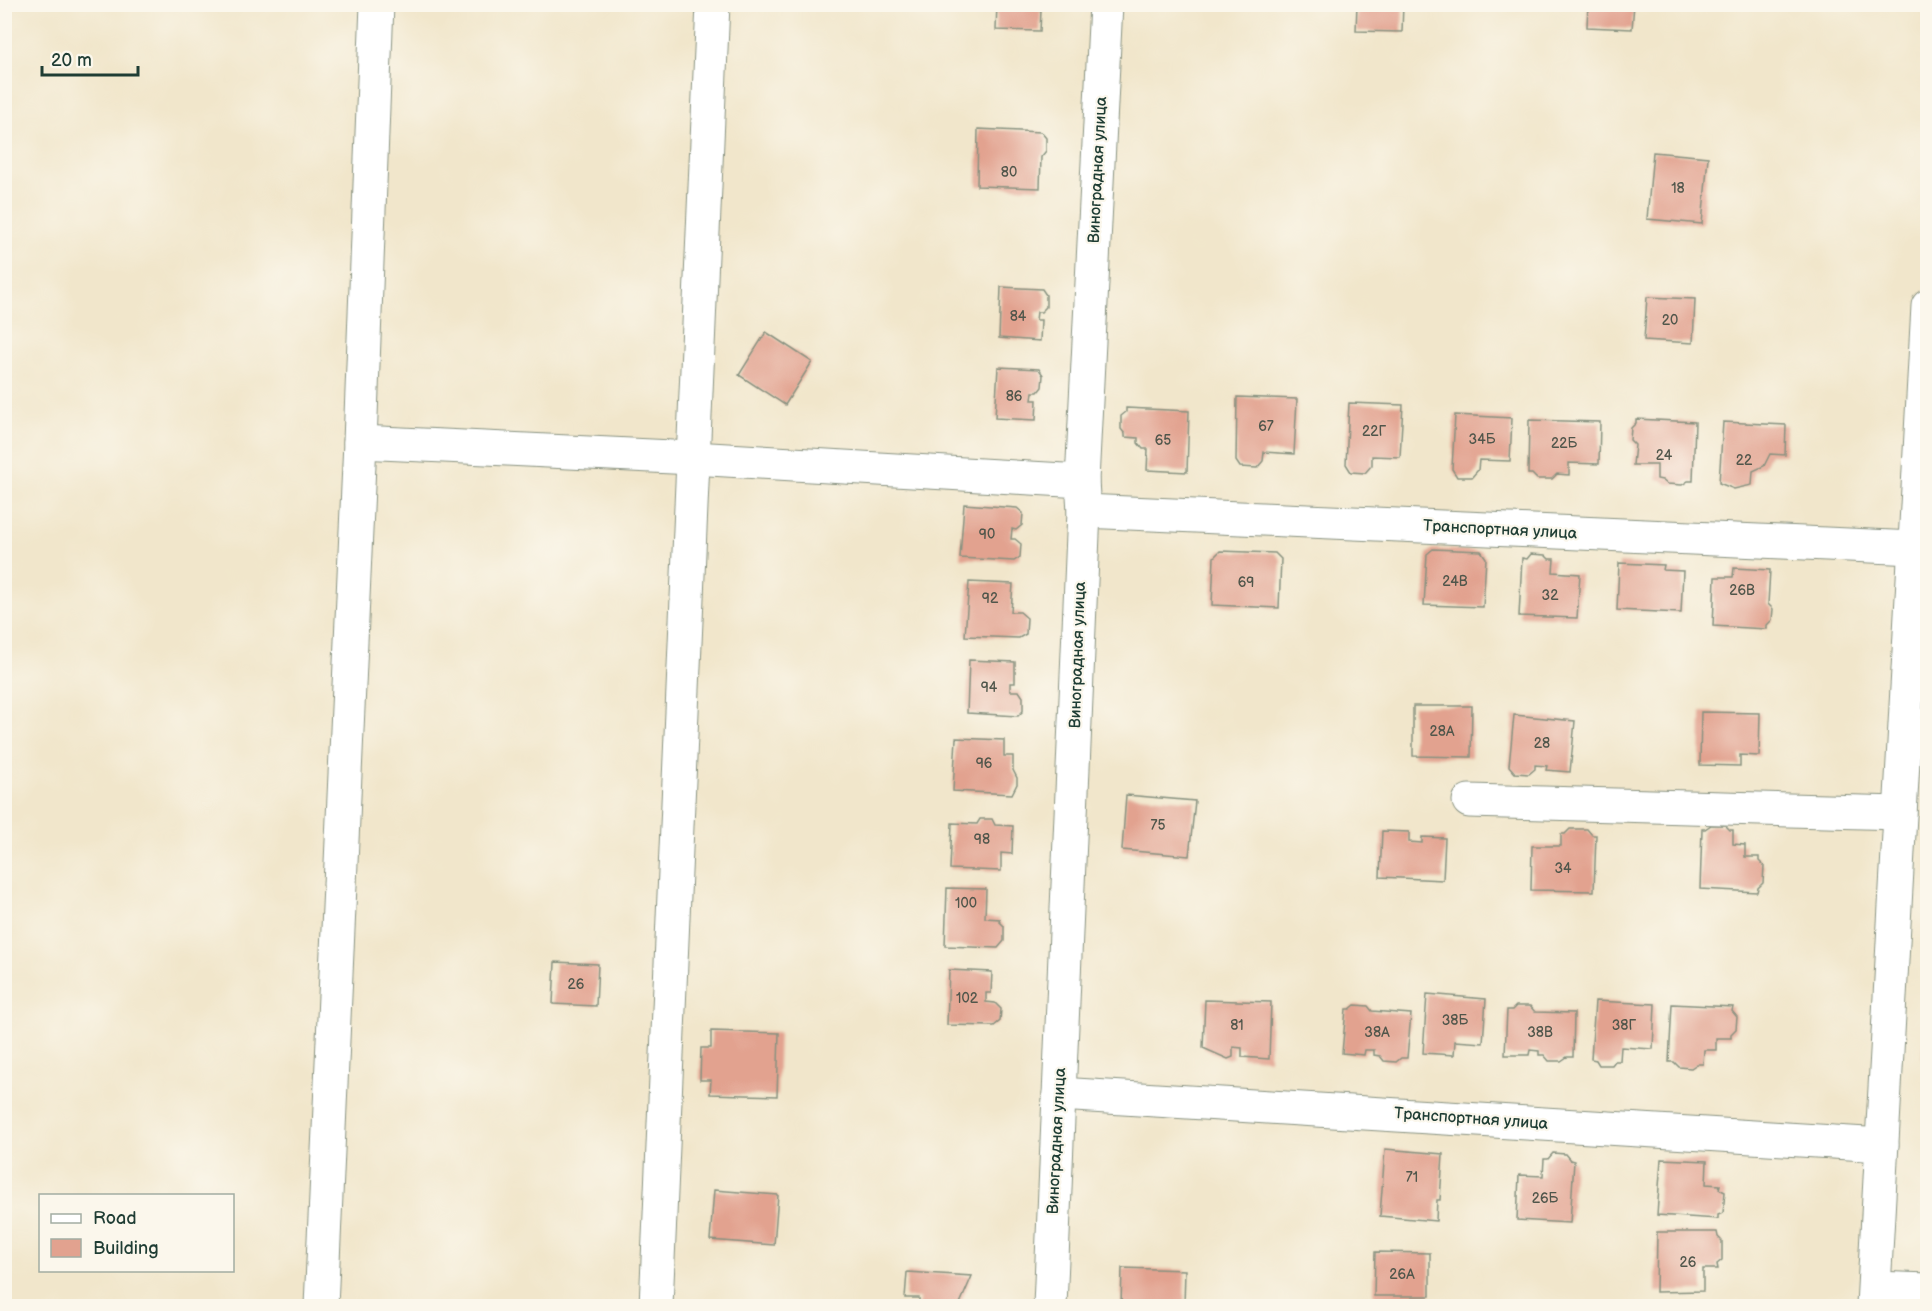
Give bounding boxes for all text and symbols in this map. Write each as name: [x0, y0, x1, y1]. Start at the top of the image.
scale bar: [42, 39, 138, 77]
text: 20 m: [51, 50, 92, 71]
street label: Виноградная улица: [1085, 96, 1111, 244]
house number: 80: [1001, 164, 1017, 181]
house number: 18: [1671, 180, 1685, 197]
house number: 84: [1010, 308, 1027, 325]
house number: 20: [1662, 312, 1678, 329]
house number: 86: [1006, 388, 1023, 405]
house number: 67: [1258, 418, 1274, 435]
house number: 22Г: [1362, 423, 1386, 440]
house number: 34Б: [1469, 431, 1496, 448]
house number: 65: [1155, 432, 1171, 449]
house number: 22Б: [1551, 435, 1577, 452]
house number: 24: [1656, 447, 1673, 464]
house number: 22: [1736, 452, 1753, 469]
street label: Транспортная улица: [1422, 516, 1578, 544]
house number: 90: [979, 526, 995, 543]
house number: 24В: [1442, 573, 1468, 590]
house number: 69: [1238, 574, 1254, 591]
street label: Виноградная улица: [1066, 581, 1090, 729]
house number: 26В: [1729, 582, 1755, 599]
house number: 32: [1542, 587, 1559, 604]
house number: 92: [982, 590, 999, 607]
house number: 94: [981, 679, 998, 696]
house number: 28А: [1430, 723, 1455, 740]
house number: 28: [1534, 735, 1550, 752]
house number: 96: [976, 755, 993, 772]
house number: 75: [1151, 817, 1165, 834]
house number: 98: [974, 831, 990, 848]
house number: 34: [1554, 860, 1572, 877]
house number: 100: [955, 895, 977, 912]
house number: 26: [568, 976, 585, 993]
house number: 102: [956, 990, 979, 1007]
house number: 38Б: [1442, 1012, 1469, 1029]
house number: 81: [1230, 1017, 1244, 1034]
house number: 38Г: [1612, 1017, 1637, 1034]
house number: 38А: [1364, 1024, 1390, 1041]
house number: 38В: [1527, 1024, 1553, 1041]
street label: Виноградная улица: [1044, 1067, 1070, 1215]
street label: Транспортная улица: [1393, 1104, 1549, 1134]
house number: 71: [1406, 1169, 1418, 1186]
house number: 26Б: [1532, 1190, 1559, 1207]
legend: [39, 1194, 234, 1272]
text: Road: [93, 1208, 137, 1229]
text: Building: [93, 1238, 159, 1259]
house number: 26: [1680, 1254, 1697, 1271]
house number: 26А: [1389, 1266, 1415, 1283]

